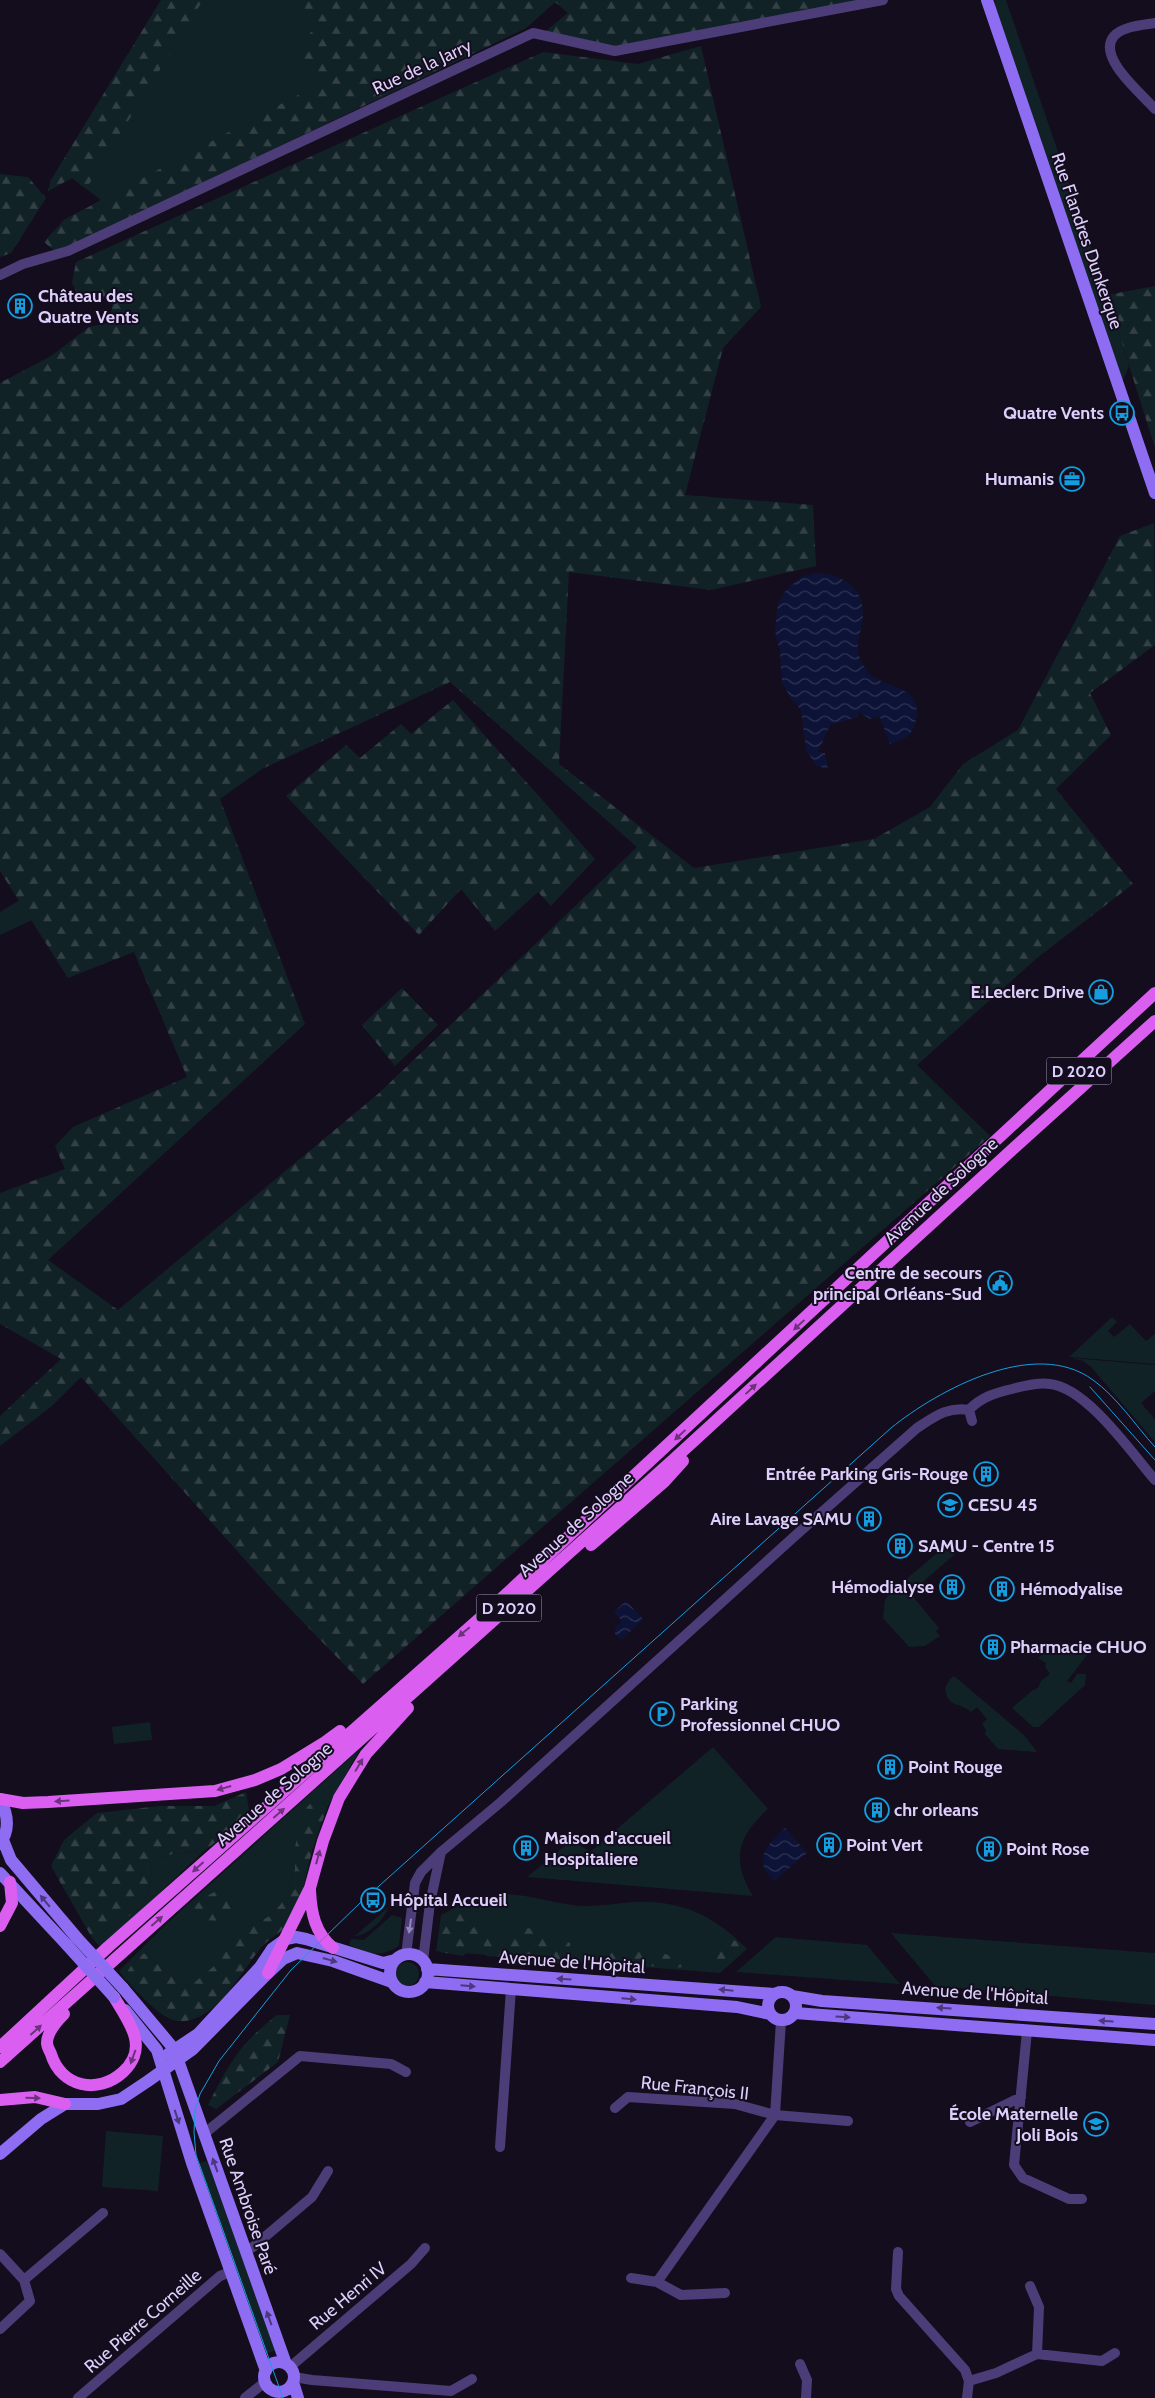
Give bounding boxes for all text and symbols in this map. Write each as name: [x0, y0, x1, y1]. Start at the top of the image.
street label: Rue de la Jarry: [369, 34, 475, 100]
street label: Rue Flandres Dunkerque: [1046, 150, 1128, 332]
place label: Château des Quatre Vents: [38, 285, 139, 328]
building icon: Château des Quatre Vents: [7, 293, 33, 319]
bus stop icon: Quatre Vents: [1109, 400, 1135, 426]
place label: Quatre Vents: [1003, 402, 1104, 424]
office icon: Humanis: [1059, 466, 1085, 492]
place label: Humanis: [985, 468, 1054, 490]
shop icon: E.Leclerc Drive: [1088, 979, 1114, 1005]
place label: E.Leclerc Drive: [970, 981, 1084, 1003]
road number: D 2020: [1046, 1058, 1112, 1084]
street label: Avenue de Sologne: [880, 1133, 1002, 1249]
place label: Centre de secours principal Orléans-Sud: [813, 1262, 982, 1305]
public building icon: Centre de secours principal Orléans-Sud: [987, 1270, 1013, 1296]
one-way arrow: [794, 1319, 806, 1331]
one-way arrow: [744, 1383, 756, 1395]
one-way arrow: [674, 1429, 686, 1441]
building icon: Entrée Parking Gris-Rouge: [973, 1461, 999, 1487]
place label: Entrée Parking Gris-Rouge: [765, 1463, 968, 1485]
street label: Avenue de Sologne: [514, 1467, 638, 1581]
school or university icon: CESU 45: [937, 1492, 963, 1518]
place label: CESU 45: [968, 1494, 1037, 1516]
building icon: Aire Lavage SAMU: [856, 1506, 882, 1532]
place label: Aire Lavage SAMU: [710, 1508, 852, 1530]
building icon: SAMU - Centre 15: [887, 1533, 913, 1559]
place label: SAMU - Centre 15: [918, 1535, 1055, 1557]
building icon: Hémodialyse: [939, 1574, 965, 1600]
place label: Hémodialyse: [831, 1576, 934, 1598]
building icon: Hémodyalise: [989, 1576, 1015, 1602]
place label: Hémodyalise: [1020, 1578, 1123, 1600]
road number: D 2020: [476, 1595, 542, 1622]
one-way arrow: [457, 1627, 470, 1638]
building icon: Pharmacie CHUO: [980, 1634, 1006, 1660]
place label: Pharmacie CHUO: [1010, 1636, 1147, 1658]
place label: Parking Professionnel CHUO: [680, 1693, 841, 1736]
parking icon: Parking Professionnel CHUO: [649, 1701, 675, 1727]
street label: Avenue de Sologne: [211, 1737, 337, 1851]
building icon: Point Rouge: [877, 1754, 903, 1780]
place label: Point Rouge: [908, 1756, 1003, 1778]
one-way arrow: [354, 1759, 363, 1772]
one-way arrow: [217, 1785, 232, 1793]
building icon: chr orleans: [864, 1797, 890, 1823]
one-way arrow: [54, 1798, 70, 1806]
place label: chr orleans: [894, 1799, 979, 1821]
one-way arrow: [272, 1807, 284, 1819]
place label: Maison d'accueil Hospitaliere: [544, 1827, 671, 1870]
building icon: Point Vert: [816, 1832, 842, 1858]
place label: Point Vert: [846, 1834, 923, 1856]
building icon: Maison d'accueil Hospitaliere: [513, 1835, 539, 1861]
building icon: Point Rose: [976, 1836, 1002, 1862]
place label: Point Rose: [1006, 1838, 1089, 1860]
one-way arrow: [315, 1850, 323, 1865]
one-way arrow: [192, 1861, 205, 1872]
bus stop icon: Hôpital Accueil: [360, 1887, 386, 1913]
place label: Hôpital Accueil: [390, 1889, 508, 1911]
one-way arrow: [39, 1895, 51, 1907]
one-way arrow: [150, 1915, 163, 1926]
one-way arrow: [406, 1918, 414, 1934]
street label: Avenue de l'Hôpital: [498, 1946, 647, 1978]
one-way arrow: [322, 1957, 337, 1965]
one-way arrow: [555, 1974, 571, 1982]
street label: Avenue de l'Hôpital: [901, 1977, 1050, 2009]
one-way arrow: [460, 1982, 476, 1990]
one-way arrow: [717, 1986, 733, 1994]
one-way arrow: [621, 1995, 637, 2003]
one-way arrow: [936, 2004, 952, 2012]
one-way arrow: [836, 2013, 852, 2021]
one-way arrow: [1098, 2016, 1114, 2024]
one-way arrow: [30, 2024, 42, 2036]
one-way arrow: [129, 2050, 136, 2065]
street label: Rue François II: [640, 2071, 750, 2105]
one-way arrow: [25, 2094, 41, 2102]
place label: École Maternelle Joli Bois: [949, 2103, 1078, 2146]
one-way arrow: [173, 2110, 181, 2125]
school or university icon: École Maternelle Joli Bois: [1083, 2111, 1109, 2137]
street label: Rue Ambroise Paré: [214, 2135, 282, 2277]
one-way arrow: [211, 2157, 219, 2172]
street label: Rue Henri IV: [305, 2257, 391, 2335]
street label: Rue Pierre Corneille: [80, 2264, 206, 2378]
one-way arrow: [265, 2310, 273, 2325]

